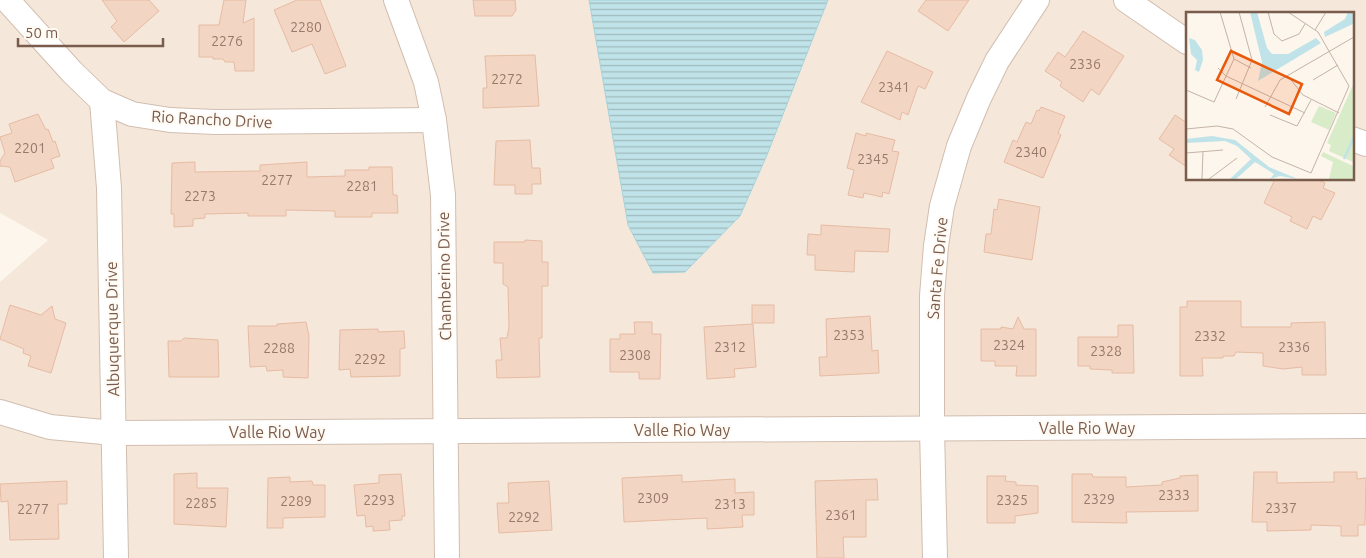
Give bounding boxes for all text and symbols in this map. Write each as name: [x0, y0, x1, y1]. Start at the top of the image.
inset map: [1186, 12, 1354, 180]
scale bar: [18, 15, 162, 47]
house number: 2280: [290, 19, 322, 35]
text: 50 m: [25, 24, 58, 41]
house number: 2276: [211, 33, 243, 49]
house number: 2336: [1069, 56, 1101, 72]
house number: 2272: [491, 71, 523, 87]
house number: 2341: [878, 79, 910, 95]
street label: Rio Rancho Drive: [151, 107, 273, 131]
house number: 2201: [14, 140, 46, 156]
house number: 2340: [1015, 144, 1047, 160]
house number: 2345: [857, 151, 889, 167]
house number: 2277: [261, 172, 293, 188]
house number: 2281: [346, 178, 378, 194]
house number: 2273: [184, 188, 216, 204]
street label: Chamberino Drive: [434, 211, 454, 341]
street label: Santa Fe Drive: [924, 216, 950, 320]
street label: Albuquerque Drive: [102, 261, 122, 397]
house number: 2353: [833, 327, 865, 343]
house number: 2332: [1194, 328, 1226, 344]
house number: 2324: [993, 337, 1025, 353]
house number: 2312: [714, 339, 746, 355]
house number: 2336: [1278, 339, 1310, 355]
house number: 2288: [263, 340, 295, 356]
house number: 2328: [1090, 343, 1122, 359]
house number: 2308: [619, 347, 651, 363]
house number: 2292: [354, 351, 386, 367]
street label: Valle Rio Way: [1039, 419, 1135, 437]
street label: Valle Rio Way: [634, 421, 730, 439]
street label: Valle Rio Way: [229, 423, 325, 441]
house number: 2333: [1158, 487, 1190, 503]
house number: 2309: [637, 490, 669, 506]
house number: 2329: [1083, 491, 1115, 507]
house number: 2293: [363, 492, 395, 508]
house number: 2325: [996, 492, 1028, 508]
house number: 2289: [280, 493, 312, 509]
house number: 2285: [185, 495, 217, 511]
house number: 2313: [714, 496, 746, 512]
house number: 2337: [1265, 500, 1297, 516]
house number: 2277: [17, 501, 49, 517]
house number: 2361: [825, 507, 857, 523]
house number: 2292: [508, 509, 540, 525]

